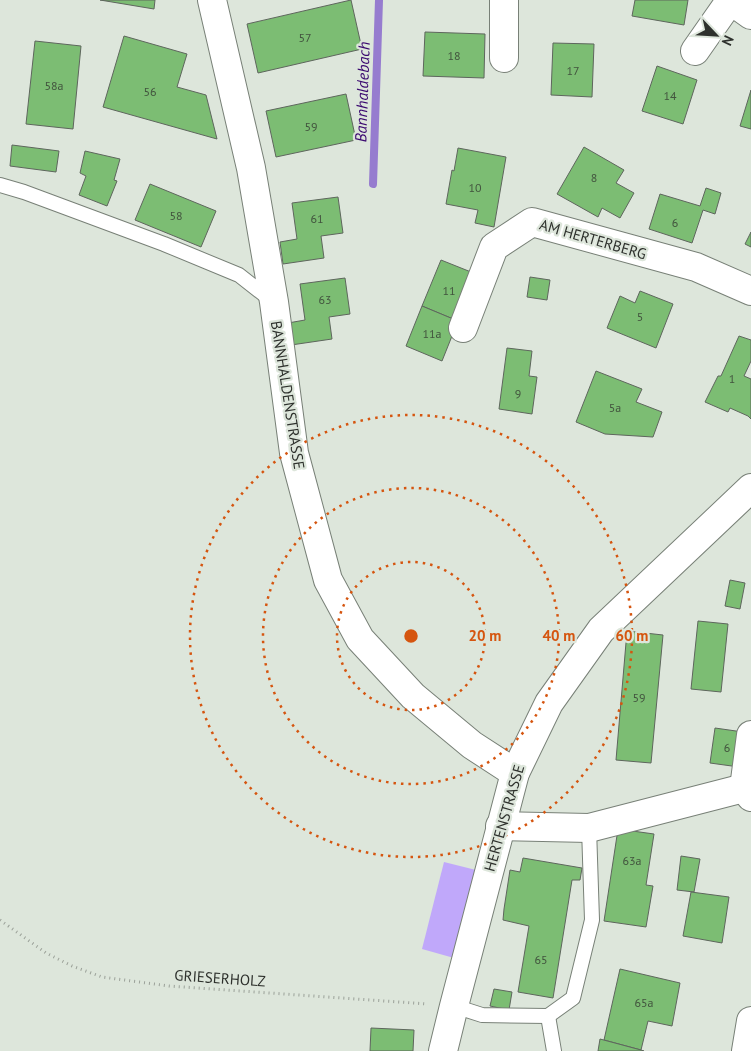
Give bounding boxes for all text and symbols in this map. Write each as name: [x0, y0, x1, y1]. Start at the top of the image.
north arrow: [691, 10, 741, 60]
house number: 57: [298, 30, 312, 45]
text: N: [718, 33, 738, 48]
water label: Bannhaldebach: [350, 41, 374, 143]
house number: 18: [447, 48, 461, 63]
house number: 17: [566, 63, 580, 78]
house number: 58a: [44, 78, 64, 93]
house number: 56: [143, 84, 157, 99]
house number: 14: [663, 88, 677, 103]
house number: 59: [304, 119, 318, 134]
house number: 8: [591, 170, 597, 185]
house number: 10: [468, 180, 482, 195]
house number: 58: [169, 208, 183, 223]
house number: 61: [310, 211, 324, 226]
street label: AM HERTERBERG: [537, 215, 649, 263]
house number: 6: [672, 215, 678, 230]
house number: 11: [442, 283, 456, 298]
house number: 63: [318, 292, 332, 307]
house number: 5: [637, 309, 643, 324]
street label: BANNHALDENSTRASSE: [267, 320, 309, 470]
house number: 11a: [422, 326, 442, 341]
house number: 1: [729, 371, 735, 386]
house number: 9: [515, 386, 521, 401]
house number: 5a: [609, 400, 621, 415]
text: 20 m: [469, 626, 501, 645]
text: 40 m: [543, 626, 575, 645]
text: 60 m: [616, 626, 648, 645]
centre of rings: [402, 627, 420, 645]
house number: 59: [632, 690, 646, 705]
house number: 6: [724, 740, 730, 755]
street label: HERTENSTRASSE: [480, 762, 528, 874]
house number: 63a: [622, 853, 642, 868]
house number: 65: [534, 952, 548, 967]
street label: GRIESERHOLZ: [174, 965, 266, 991]
house number: 65a: [634, 995, 654, 1010]

